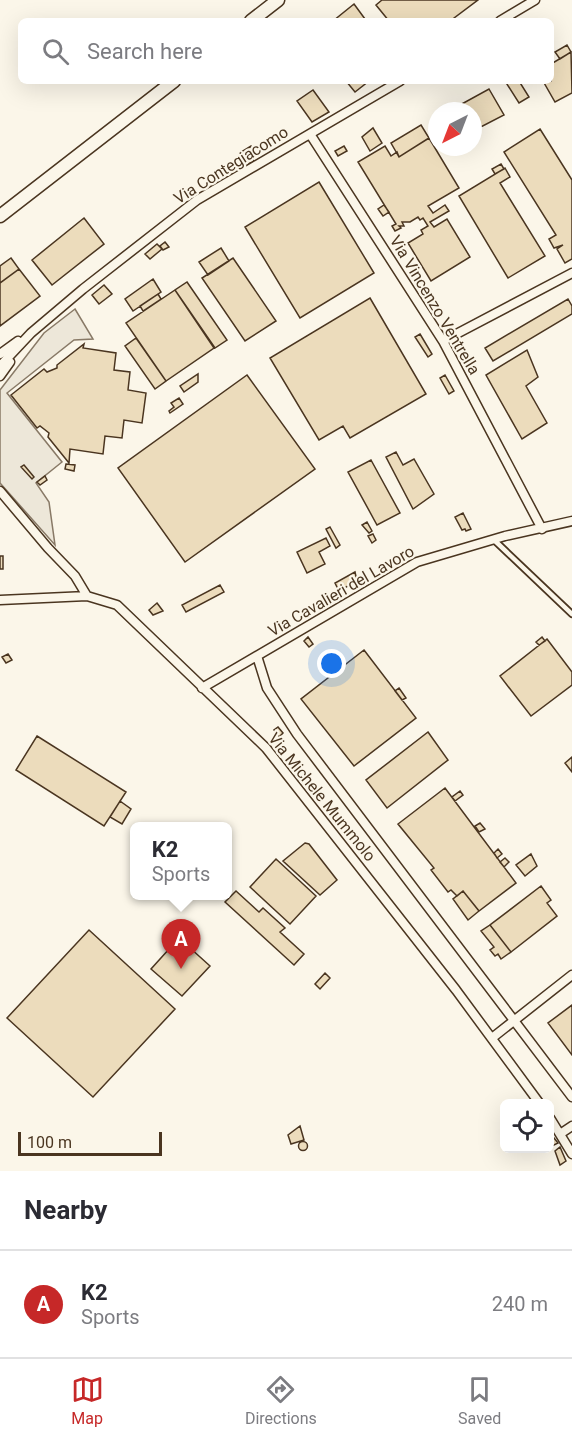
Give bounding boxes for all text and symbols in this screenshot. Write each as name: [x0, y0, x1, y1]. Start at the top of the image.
search box: [18, 18, 554, 84]
icon: search: [39, 35, 72, 68]
text: Search here: [87, 39, 203, 64]
north arrow: [428, 102, 482, 156]
street label: Via Contegiacomo: [170, 122, 292, 208]
street label: Via Vincenzo Ventrella: [386, 232, 484, 378]
street label: Via Cavalieri del Lavoro: [265, 541, 417, 641]
your location: [317, 649, 346, 678]
street label: Via Michele Mummolo: [264, 729, 380, 865]
popup: [130, 822, 232, 900]
text: K2: [152, 837, 178, 862]
text: Sports: [152, 862, 210, 886]
pin: A: [162, 920, 201, 969]
map controls: [500, 1099, 554, 1153]
button: locate: [500, 1099, 554, 1153]
scale bar: [18, 1129, 162, 1156]
text: 100 m: [27, 1133, 72, 1152]
text: Nearby: [24, 1195, 107, 1225]
text: K2: [81, 1280, 108, 1305]
text: A: [37, 1292, 50, 1316]
text: 240 m: [492, 1292, 548, 1316]
text: Sports: [81, 1305, 140, 1329]
tab: Map: [71, 1373, 104, 1428]
tab: Directions: [245, 1373, 317, 1428]
tab: Saved: [458, 1373, 501, 1428]

